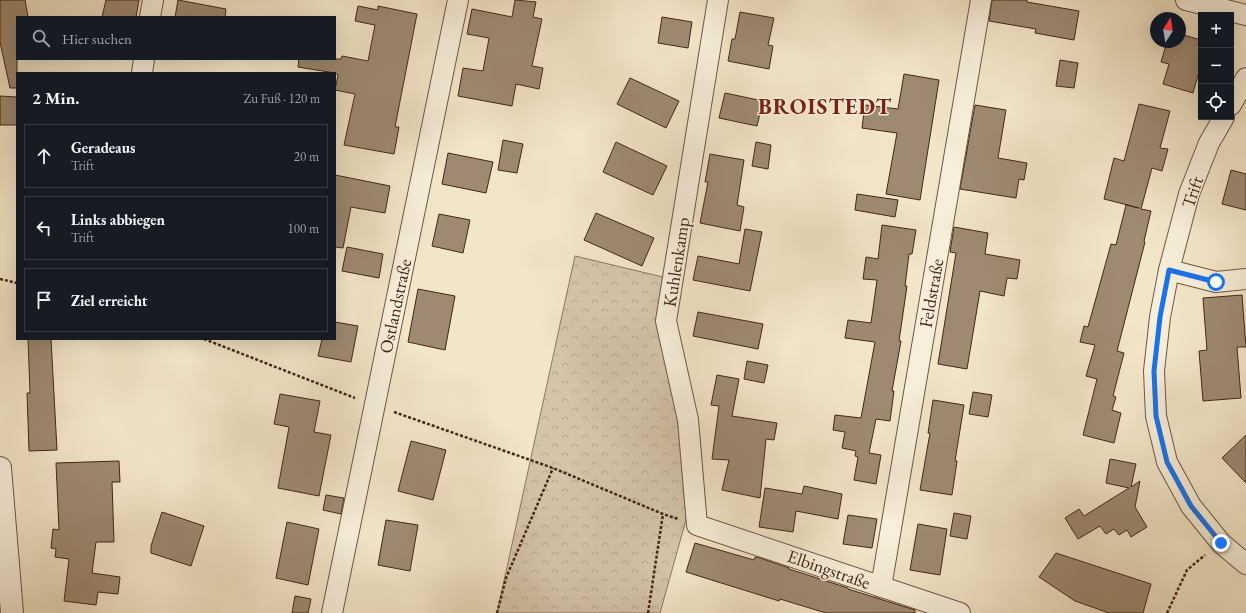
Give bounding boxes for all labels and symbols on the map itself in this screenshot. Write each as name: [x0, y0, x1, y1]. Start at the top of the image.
north arrow: [1150, 12, 1186, 48]
district label: BROISTEDT: [758, 92, 892, 121]
street label: Trift: [1176, 173, 1208, 211]
street label: Kuhlenkamp: [658, 215, 694, 309]
street label: Ostlandstraße: [374, 257, 416, 355]
street label: Feldstraße: [914, 257, 948, 329]
route start: [1207, 273, 1225, 291]
route end: [1212, 534, 1230, 552]
street label: Elbingstraße: [784, 544, 874, 594]

